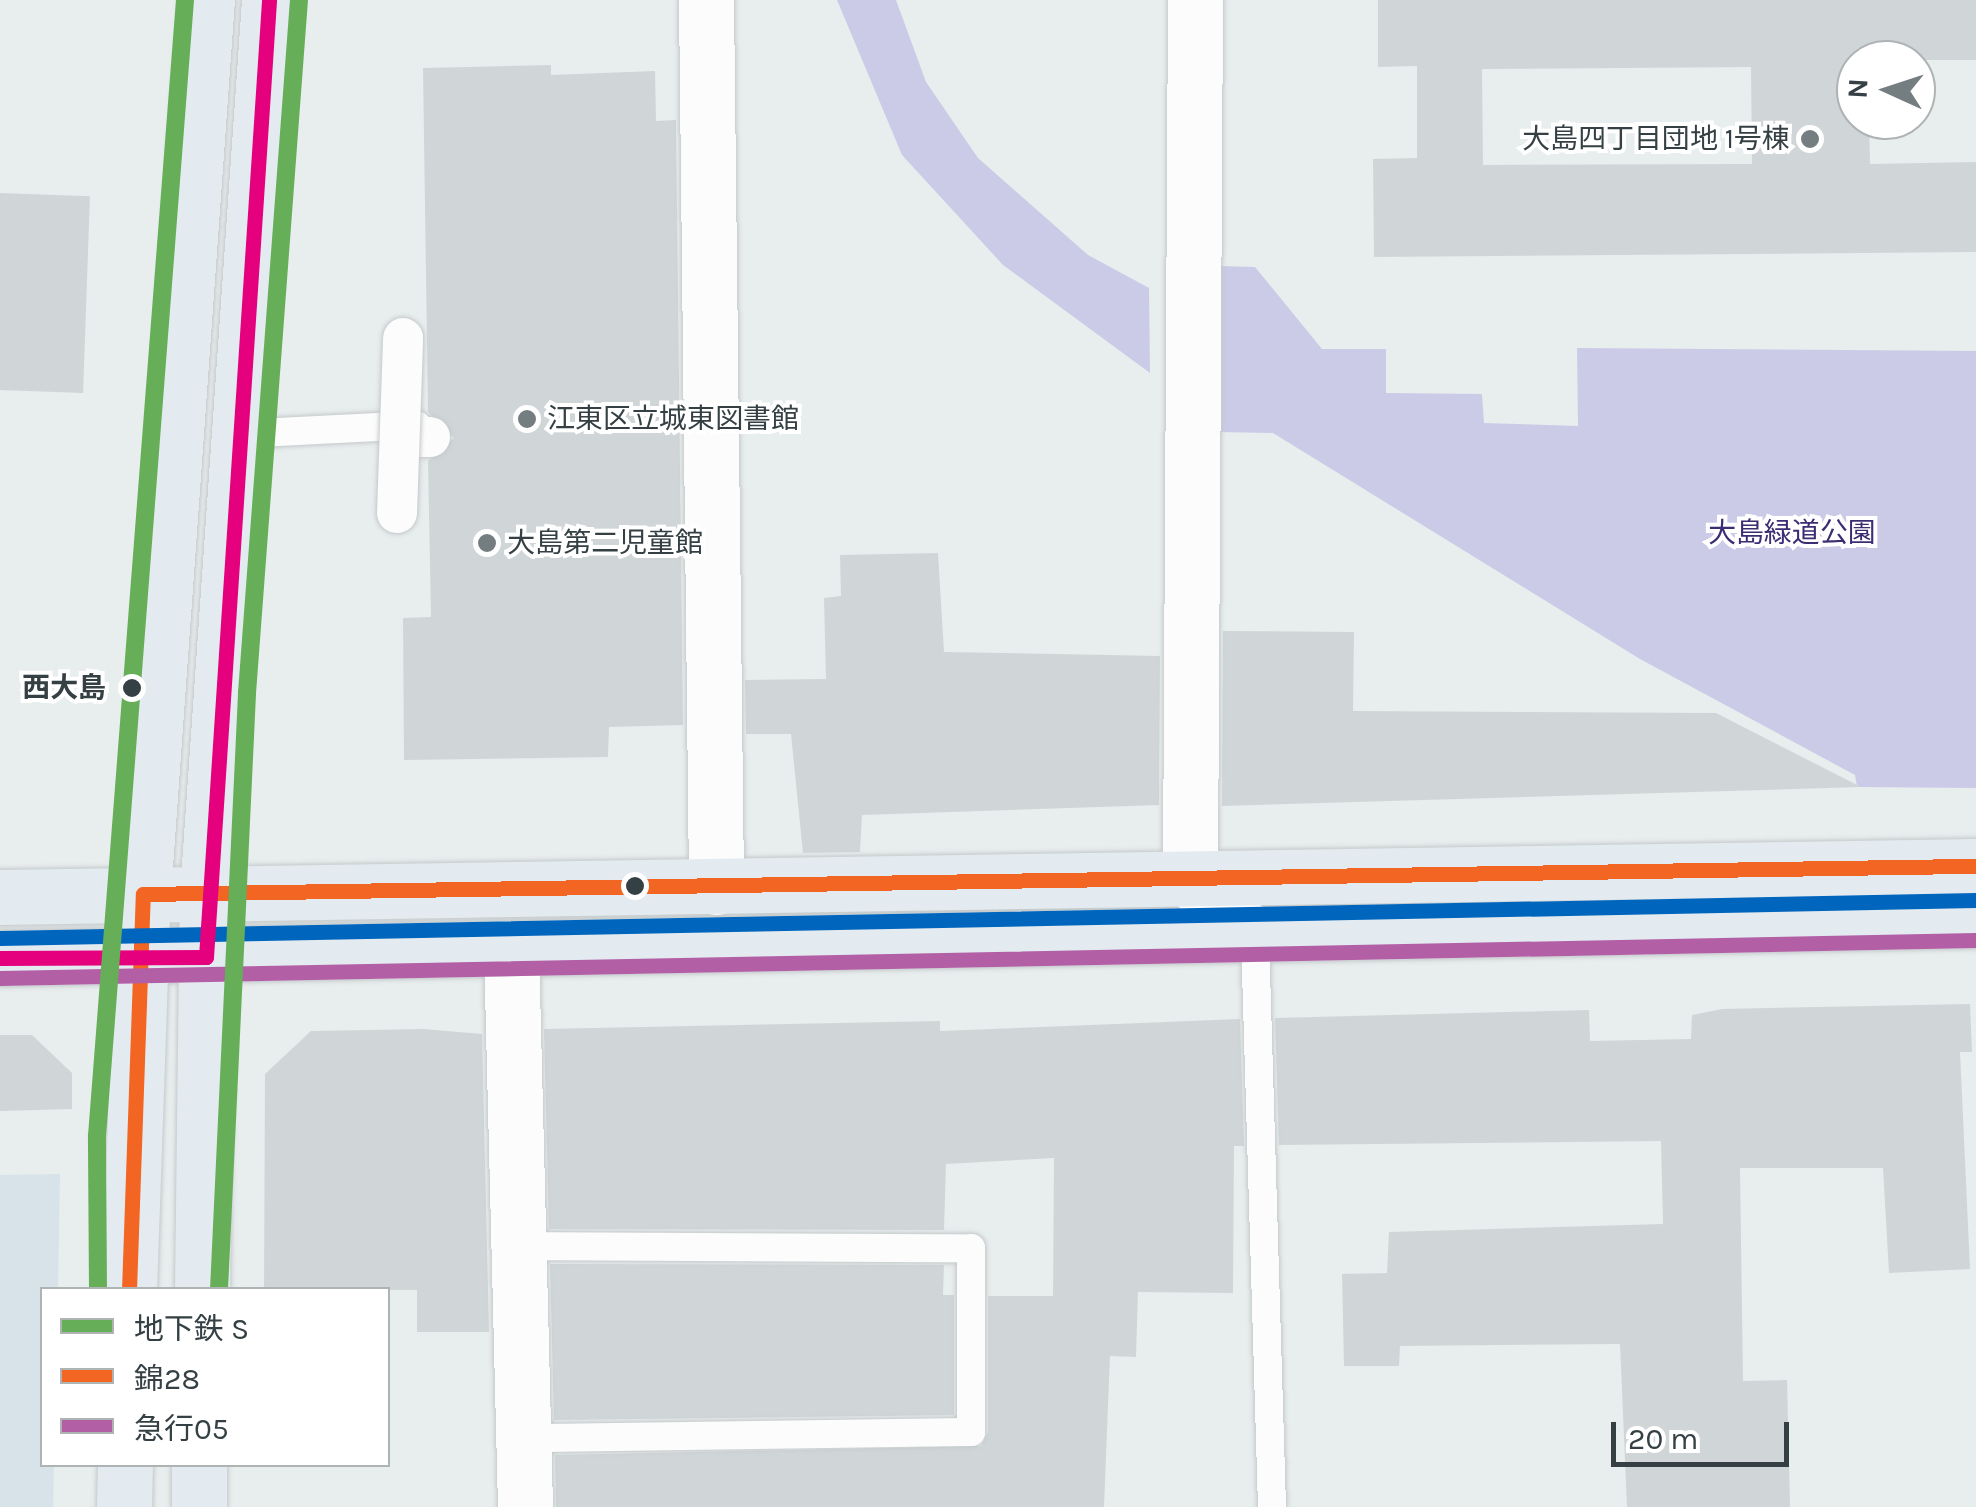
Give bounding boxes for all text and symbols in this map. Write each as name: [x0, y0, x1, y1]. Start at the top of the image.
north arrow: [1836, 40, 1936, 140]
text: N: [1841, 78, 1875, 99]
place label: 大島四丁目団地 1号棟: [1522, 122, 1790, 156]
marker: 大島四丁目団地 1号棟: [1799, 128, 1821, 150]
place label: 江東区立城東図書館: [547, 402, 799, 436]
marker: 江東区立城東図書館: [516, 408, 538, 430]
park label: 大島緑道公園: [1708, 516, 1876, 550]
place label: 大島第二児童館: [507, 526, 703, 560]
marker: 大島第二児童館: [476, 532, 498, 554]
place label: 西大島: [22, 671, 106, 705]
marker: 西大島: [115, 671, 149, 705]
unlabelled marker: [625, 876, 645, 896]
legend: [40, 1287, 390, 1467]
text: 地下鉄 S: [134, 1311, 249, 1347]
text: 錦28: [134, 1361, 200, 1397]
scale bar: [1616, 1402, 1794, 1464]
text: 急行05: [134, 1411, 229, 1447]
text: 20 m: [1628, 1421, 1698, 1457]

